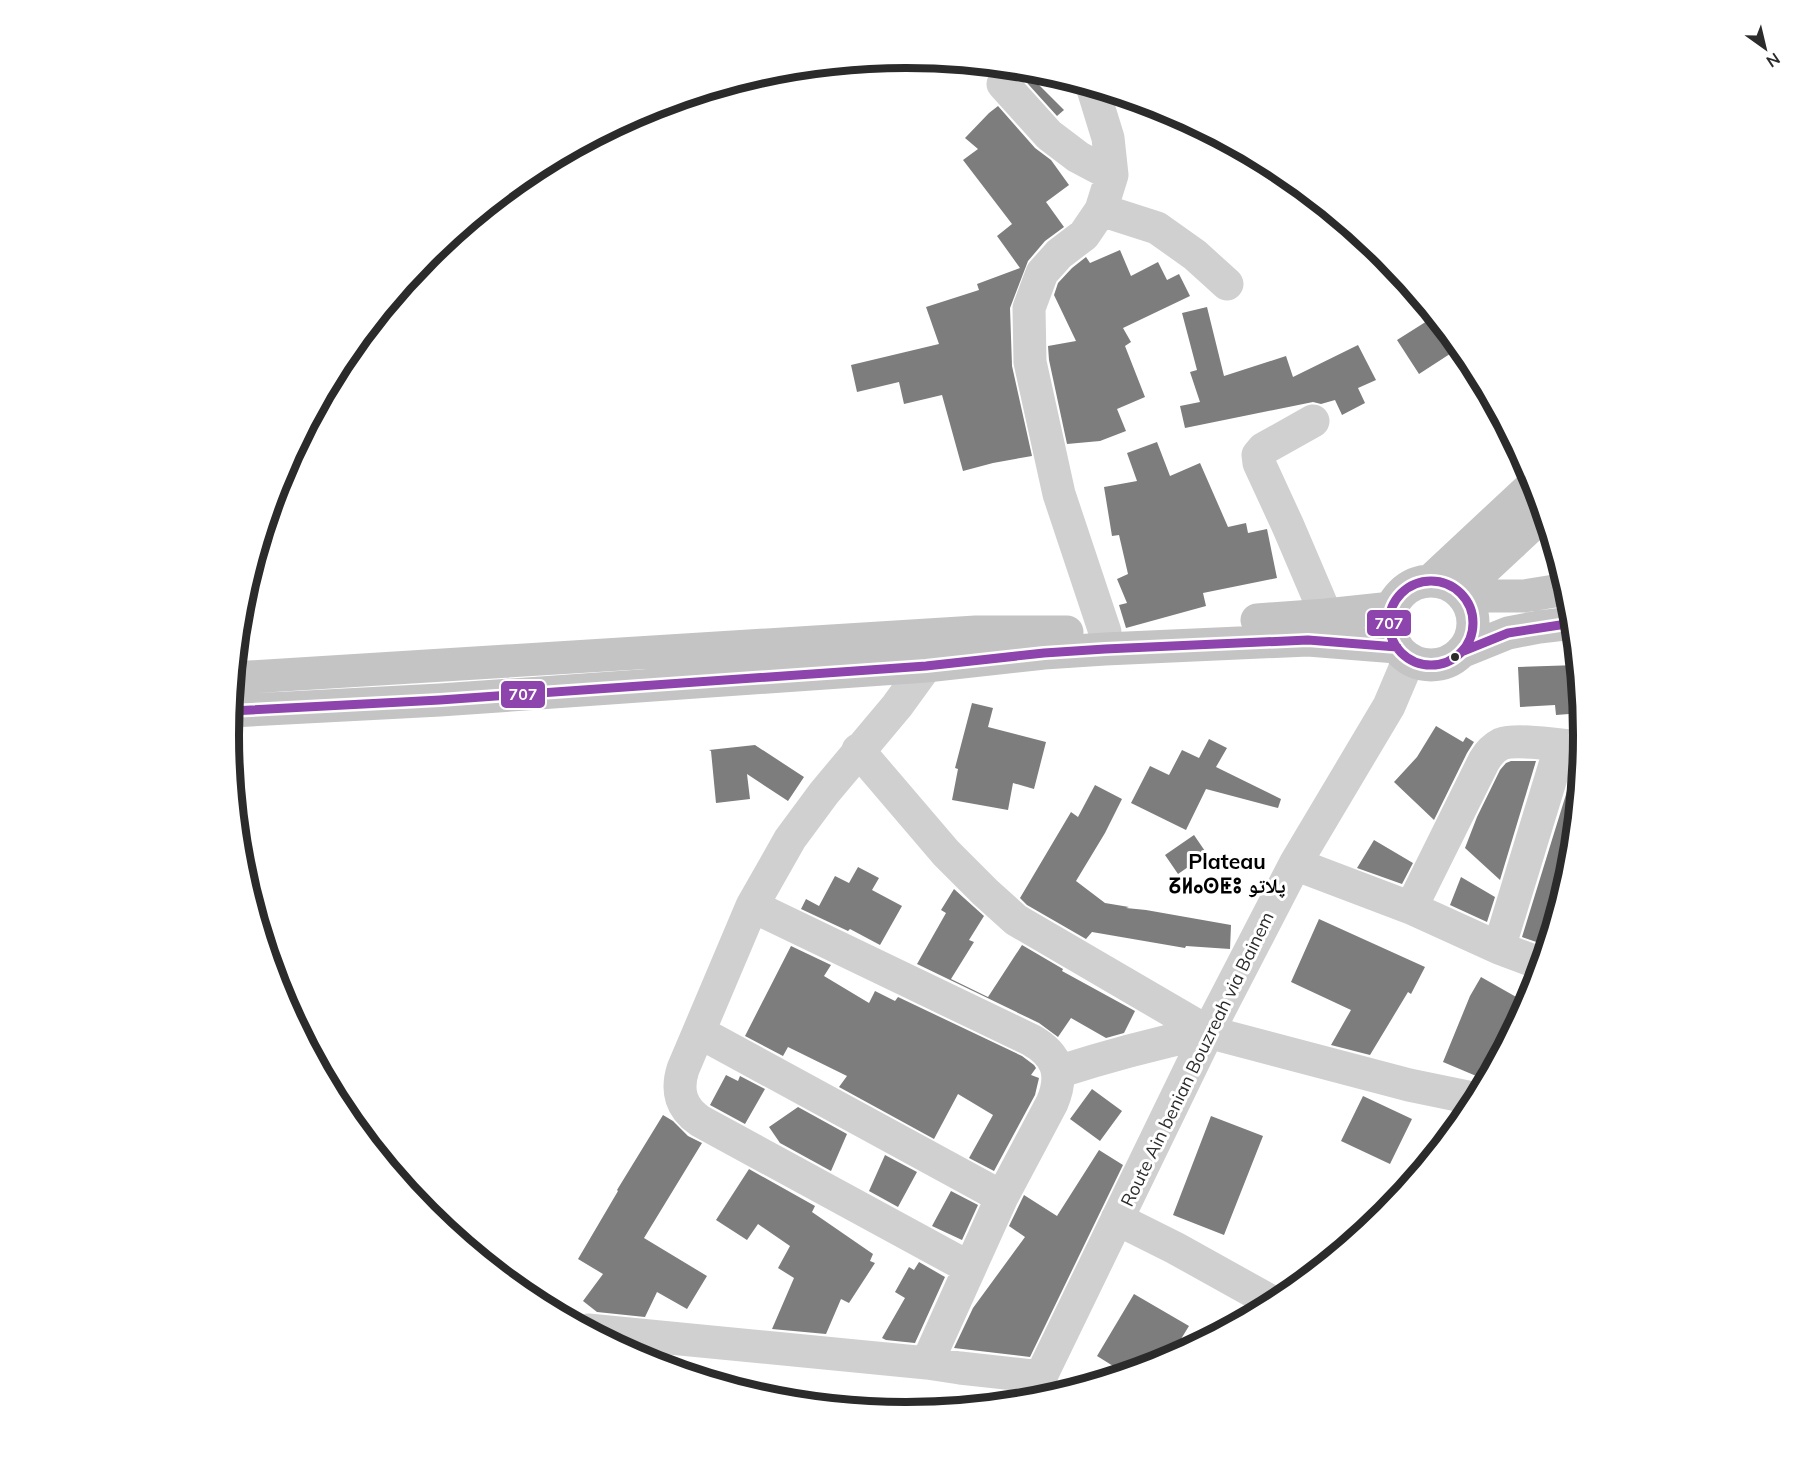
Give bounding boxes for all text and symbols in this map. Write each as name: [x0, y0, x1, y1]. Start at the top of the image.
north arrow: [1735, 18, 1795, 78]
text: N: [1763, 49, 1784, 72]
line badge: 707: [1366, 609, 1412, 637]
text: 707: [1375, 613, 1403, 633]
unlabelled marker: [1449, 651, 1461, 663]
line badge: 707: [500, 680, 546, 709]
text: 707: [509, 684, 537, 704]
district label: Plateau ⵒⵍⴰⵙⵟⵓ پلاتو: [1168, 848, 1286, 898]
street label: Route Ain benian Bouzreah via Bainem: [1115, 908, 1279, 1210]

